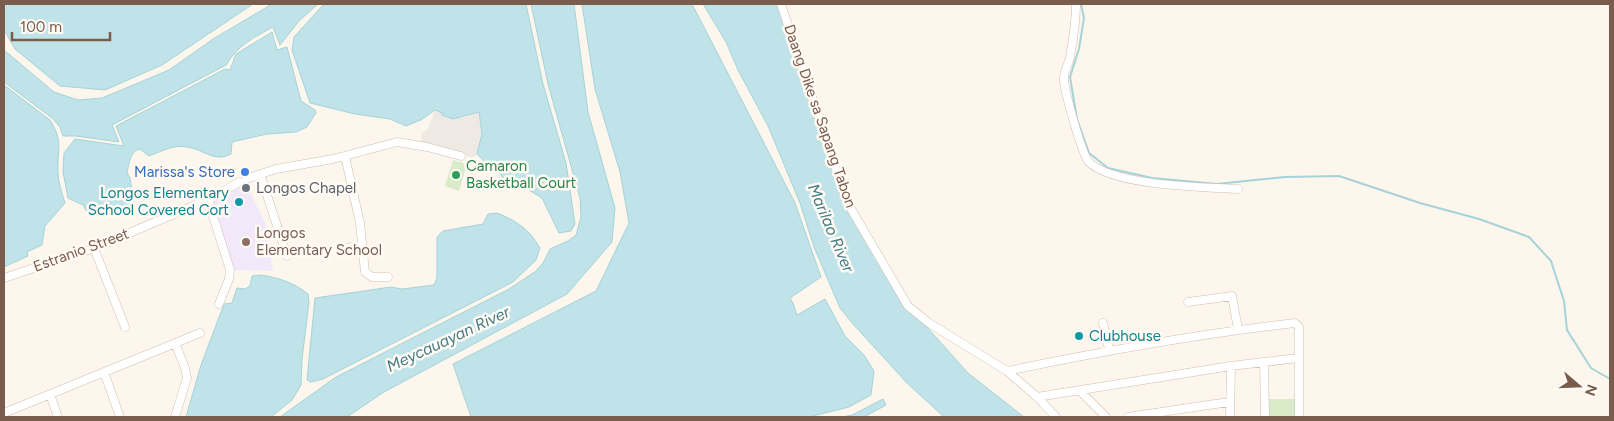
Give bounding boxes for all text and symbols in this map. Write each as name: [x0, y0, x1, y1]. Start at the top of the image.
scale bar: [12, 10, 110, 42]
text: 100 m: [20, 18, 62, 36]
street label: Daang Dike sa Sapang Tabon: [780, 22, 860, 210]
place label: Camaron Basketball Court: [466, 157, 576, 192]
place label: Marissa's Store: [134, 163, 235, 181]
marker: Marissa's Store: [239, 166, 251, 178]
marker: Camaron Basketball Court: [450, 169, 462, 181]
place label: Longos Chapel: [256, 179, 356, 197]
water label: Marilao River: [804, 181, 858, 276]
marker: Longos Chapel: [240, 182, 252, 194]
place label: Longos Elementary School Covered Cort: [88, 184, 229, 219]
marker: Longos Elementary School Covered Cort: [233, 196, 245, 208]
street label: Estranio Street: [31, 224, 132, 276]
place label: Longos Elementary School: [256, 224, 382, 259]
marker: Longos Elementary School: [240, 236, 252, 248]
water label: Meycauayan River: [383, 302, 513, 376]
place label: Clubhouse: [1089, 327, 1161, 345]
marker: Clubhouse: [1073, 330, 1085, 342]
north arrow: [1554, 361, 1604, 411]
text: N: [1581, 382, 1601, 398]

